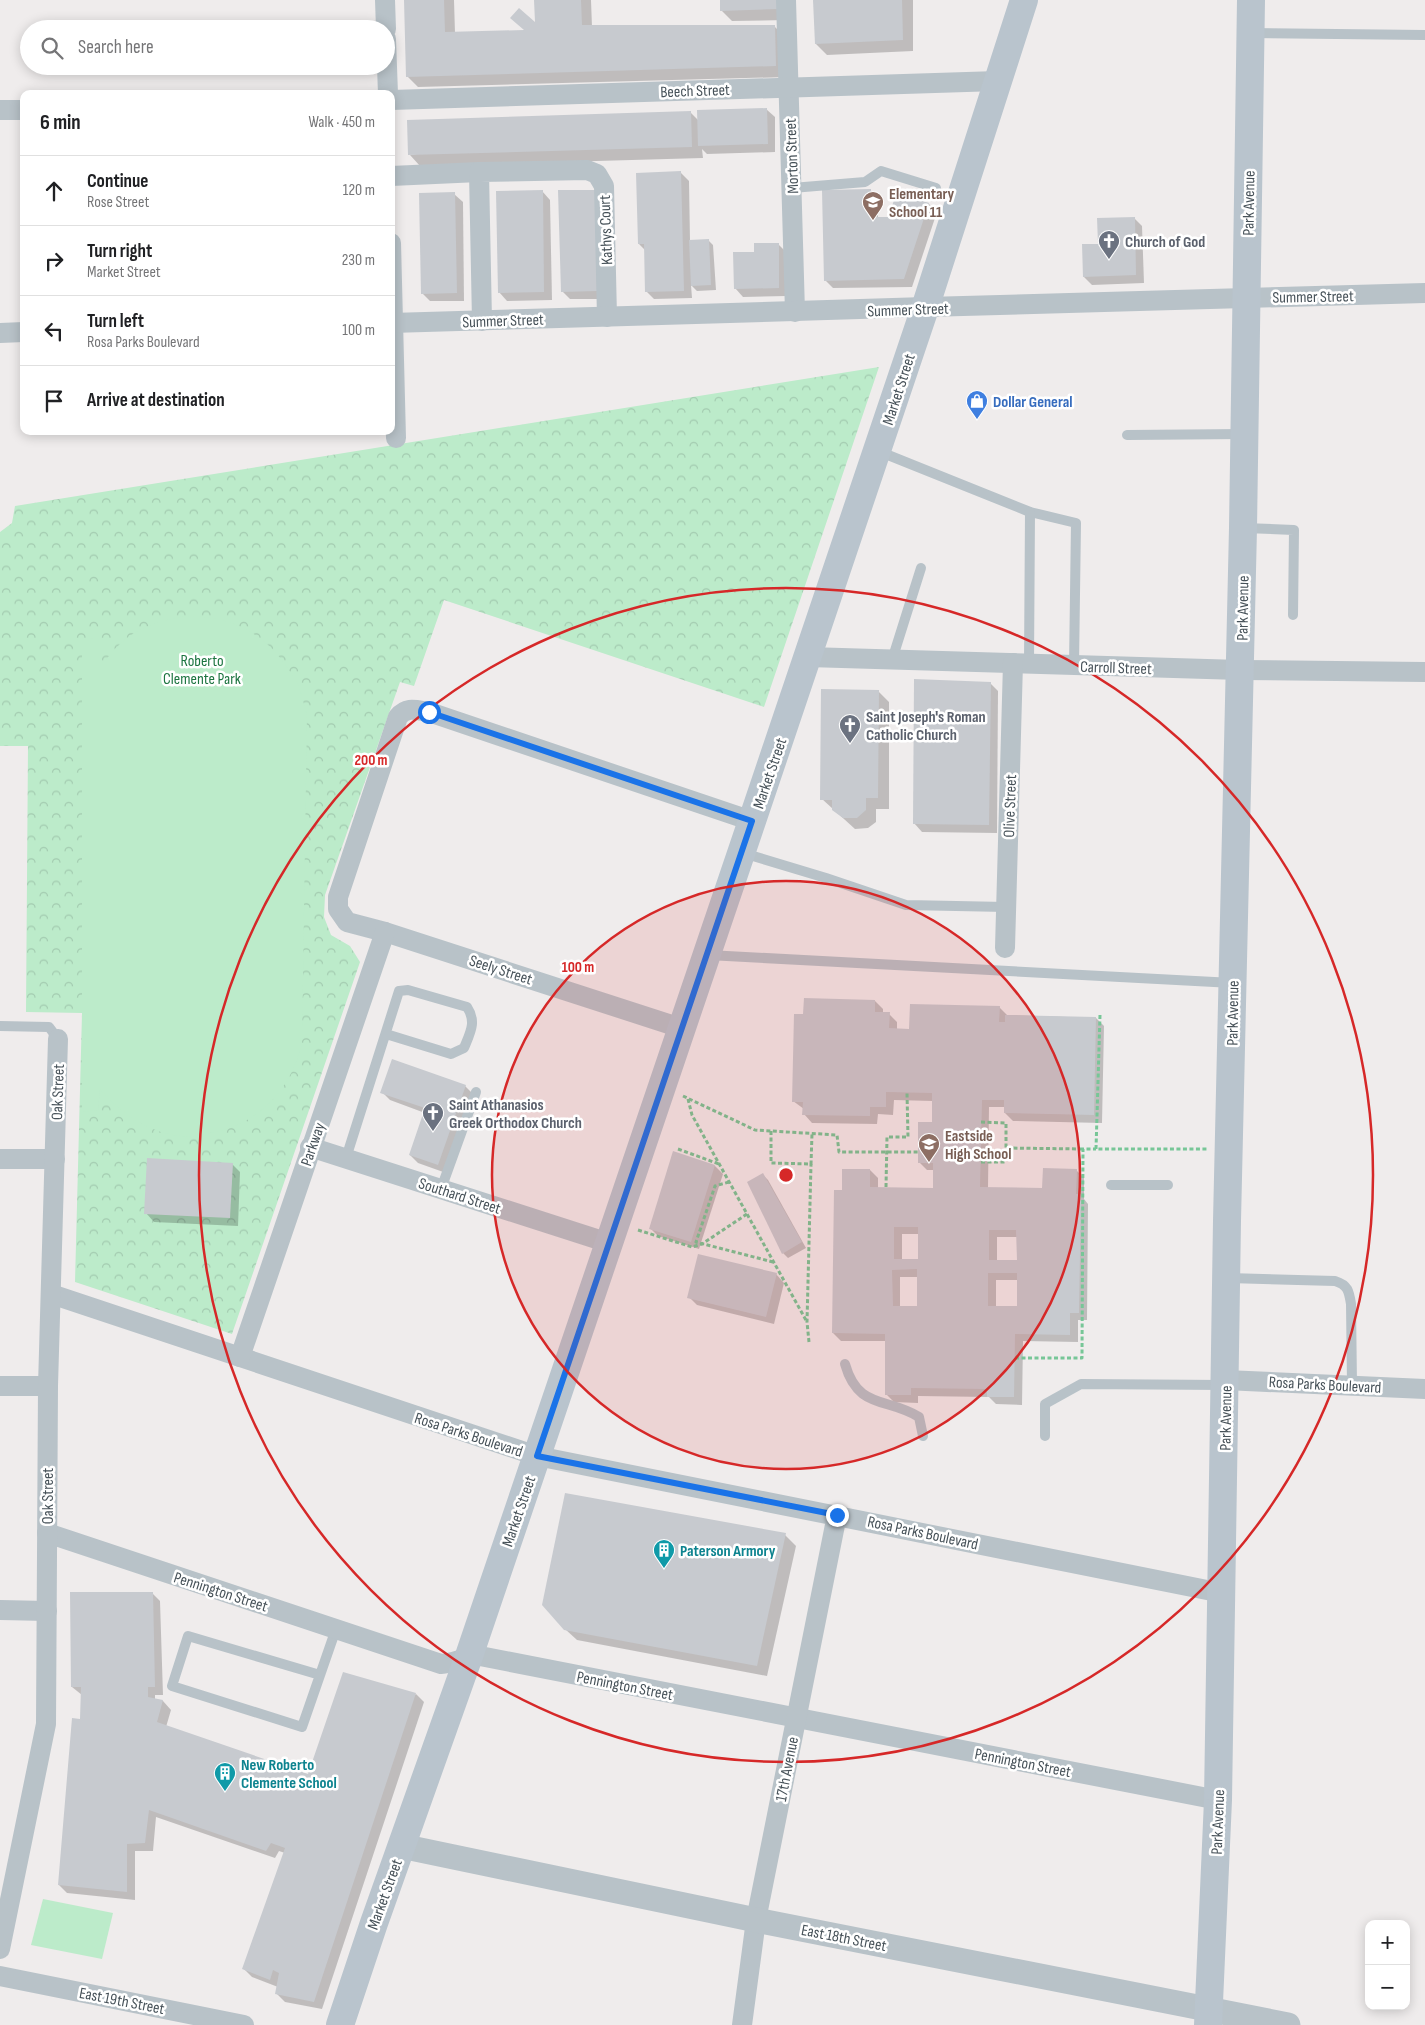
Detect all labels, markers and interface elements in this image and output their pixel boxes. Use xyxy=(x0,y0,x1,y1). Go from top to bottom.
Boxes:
search box xyxy=(20,20,395,75)
icon: search xyxy=(38,34,66,62)
text: Search here xyxy=(78,36,154,59)
street label: Beech Street xyxy=(660,81,730,102)
text: 6 min xyxy=(40,110,81,135)
text: Walk · 450 m xyxy=(308,113,375,132)
street label: Morton Street xyxy=(782,118,803,194)
text: Continue xyxy=(87,170,148,193)
street label: Park Avenue xyxy=(1239,170,1260,236)
icon: ahead xyxy=(40,177,68,205)
text: 120 m xyxy=(343,181,375,200)
place label: Elementary School 11 xyxy=(889,185,955,222)
school or university icon: Elementary School 11 xyxy=(861,190,885,221)
text: Rose Street xyxy=(87,193,149,212)
street label: Kathys Court xyxy=(596,194,617,265)
church icon: Church of God xyxy=(1097,229,1121,260)
place label: Church of God xyxy=(1125,233,1205,252)
text: Turn right xyxy=(87,240,152,263)
icon: right xyxy=(40,247,68,275)
text: 230 m xyxy=(342,251,375,270)
text: Market Street xyxy=(87,263,161,282)
street label: Summer Street xyxy=(1272,287,1354,308)
street label: Summer Street xyxy=(867,300,949,321)
text: Turn left xyxy=(87,310,144,333)
street label: Summer Street xyxy=(462,311,544,332)
icon: left xyxy=(40,317,68,345)
text: 100 m xyxy=(342,321,375,340)
text: Rosa Parks Boulevard xyxy=(87,333,200,352)
street label: Market Street xyxy=(879,351,920,427)
icon: arrive xyxy=(40,387,68,415)
text: Arrive at destination xyxy=(87,389,225,412)
shop icon: Dollar General xyxy=(965,389,989,420)
place label: Dollar General xyxy=(993,393,1072,412)
street label: Park Avenue xyxy=(1233,575,1254,641)
park label: Roberto Clemente Park xyxy=(163,652,241,689)
street label: Carroll Street xyxy=(1080,658,1152,679)
route start xyxy=(418,701,441,724)
place label: Saint Joseph's Roman Catholic Church xyxy=(866,708,986,745)
church icon: Saint Joseph's Roman Catholic Church xyxy=(838,713,862,744)
street label: Market Street xyxy=(749,735,791,811)
text: 200 m xyxy=(354,751,388,770)
street label: Olive Street xyxy=(1000,774,1021,838)
street label: Seely Street xyxy=(467,951,535,990)
text: 100 m xyxy=(562,958,594,977)
street label: Park Avenue xyxy=(1223,980,1244,1046)
street label: Oak Street xyxy=(48,1063,69,1121)
place label: Saint Athanasios Greek Orthodox Church xyxy=(449,1096,582,1133)
church icon: Saint Athanasios Greek Orthodox Church xyxy=(421,1101,445,1132)
street label: Parkway xyxy=(297,1120,330,1169)
place label: Eastside High School xyxy=(945,1127,1011,1164)
school or university icon: Eastside High School xyxy=(917,1132,941,1163)
centre of rings xyxy=(777,1166,795,1184)
street label: Southard Street xyxy=(416,1174,503,1219)
street label: Rosa Parks Boulevard xyxy=(1268,1373,1382,1398)
street label: Park Avenue xyxy=(1216,1385,1237,1451)
street label: Rosa Parks Boulevard xyxy=(412,1409,525,1462)
street label: Oak Street xyxy=(39,1468,58,1524)
street label: Market Street xyxy=(498,1473,540,1549)
route end xyxy=(826,1504,849,1527)
street label: Rosa Parks Boulevard xyxy=(866,1512,980,1554)
building icon: Paterson Armory xyxy=(652,1538,676,1569)
place label: Paterson Armory xyxy=(680,1542,776,1561)
street label: Pennington Street xyxy=(171,1568,270,1617)
street label: Pennington Street xyxy=(575,1668,675,1705)
street label: 17th Avenue xyxy=(772,1735,803,1803)
street label: Pennington Street xyxy=(973,1745,1073,1782)
place label: New Roberto Clemente School xyxy=(241,1756,337,1793)
building icon: New Roberto Clemente School xyxy=(213,1761,237,1792)
street label: Park Avenue xyxy=(1208,1789,1229,1855)
street label: Market Street xyxy=(364,1857,407,1932)
map controls xyxy=(1365,1920,1410,2010)
button: + xyxy=(1365,1920,1410,1965)
street label: East 18th Street xyxy=(800,1921,888,1956)
button: − xyxy=(1365,1965,1410,2010)
street label: East 19th Street xyxy=(77,1984,166,2019)

